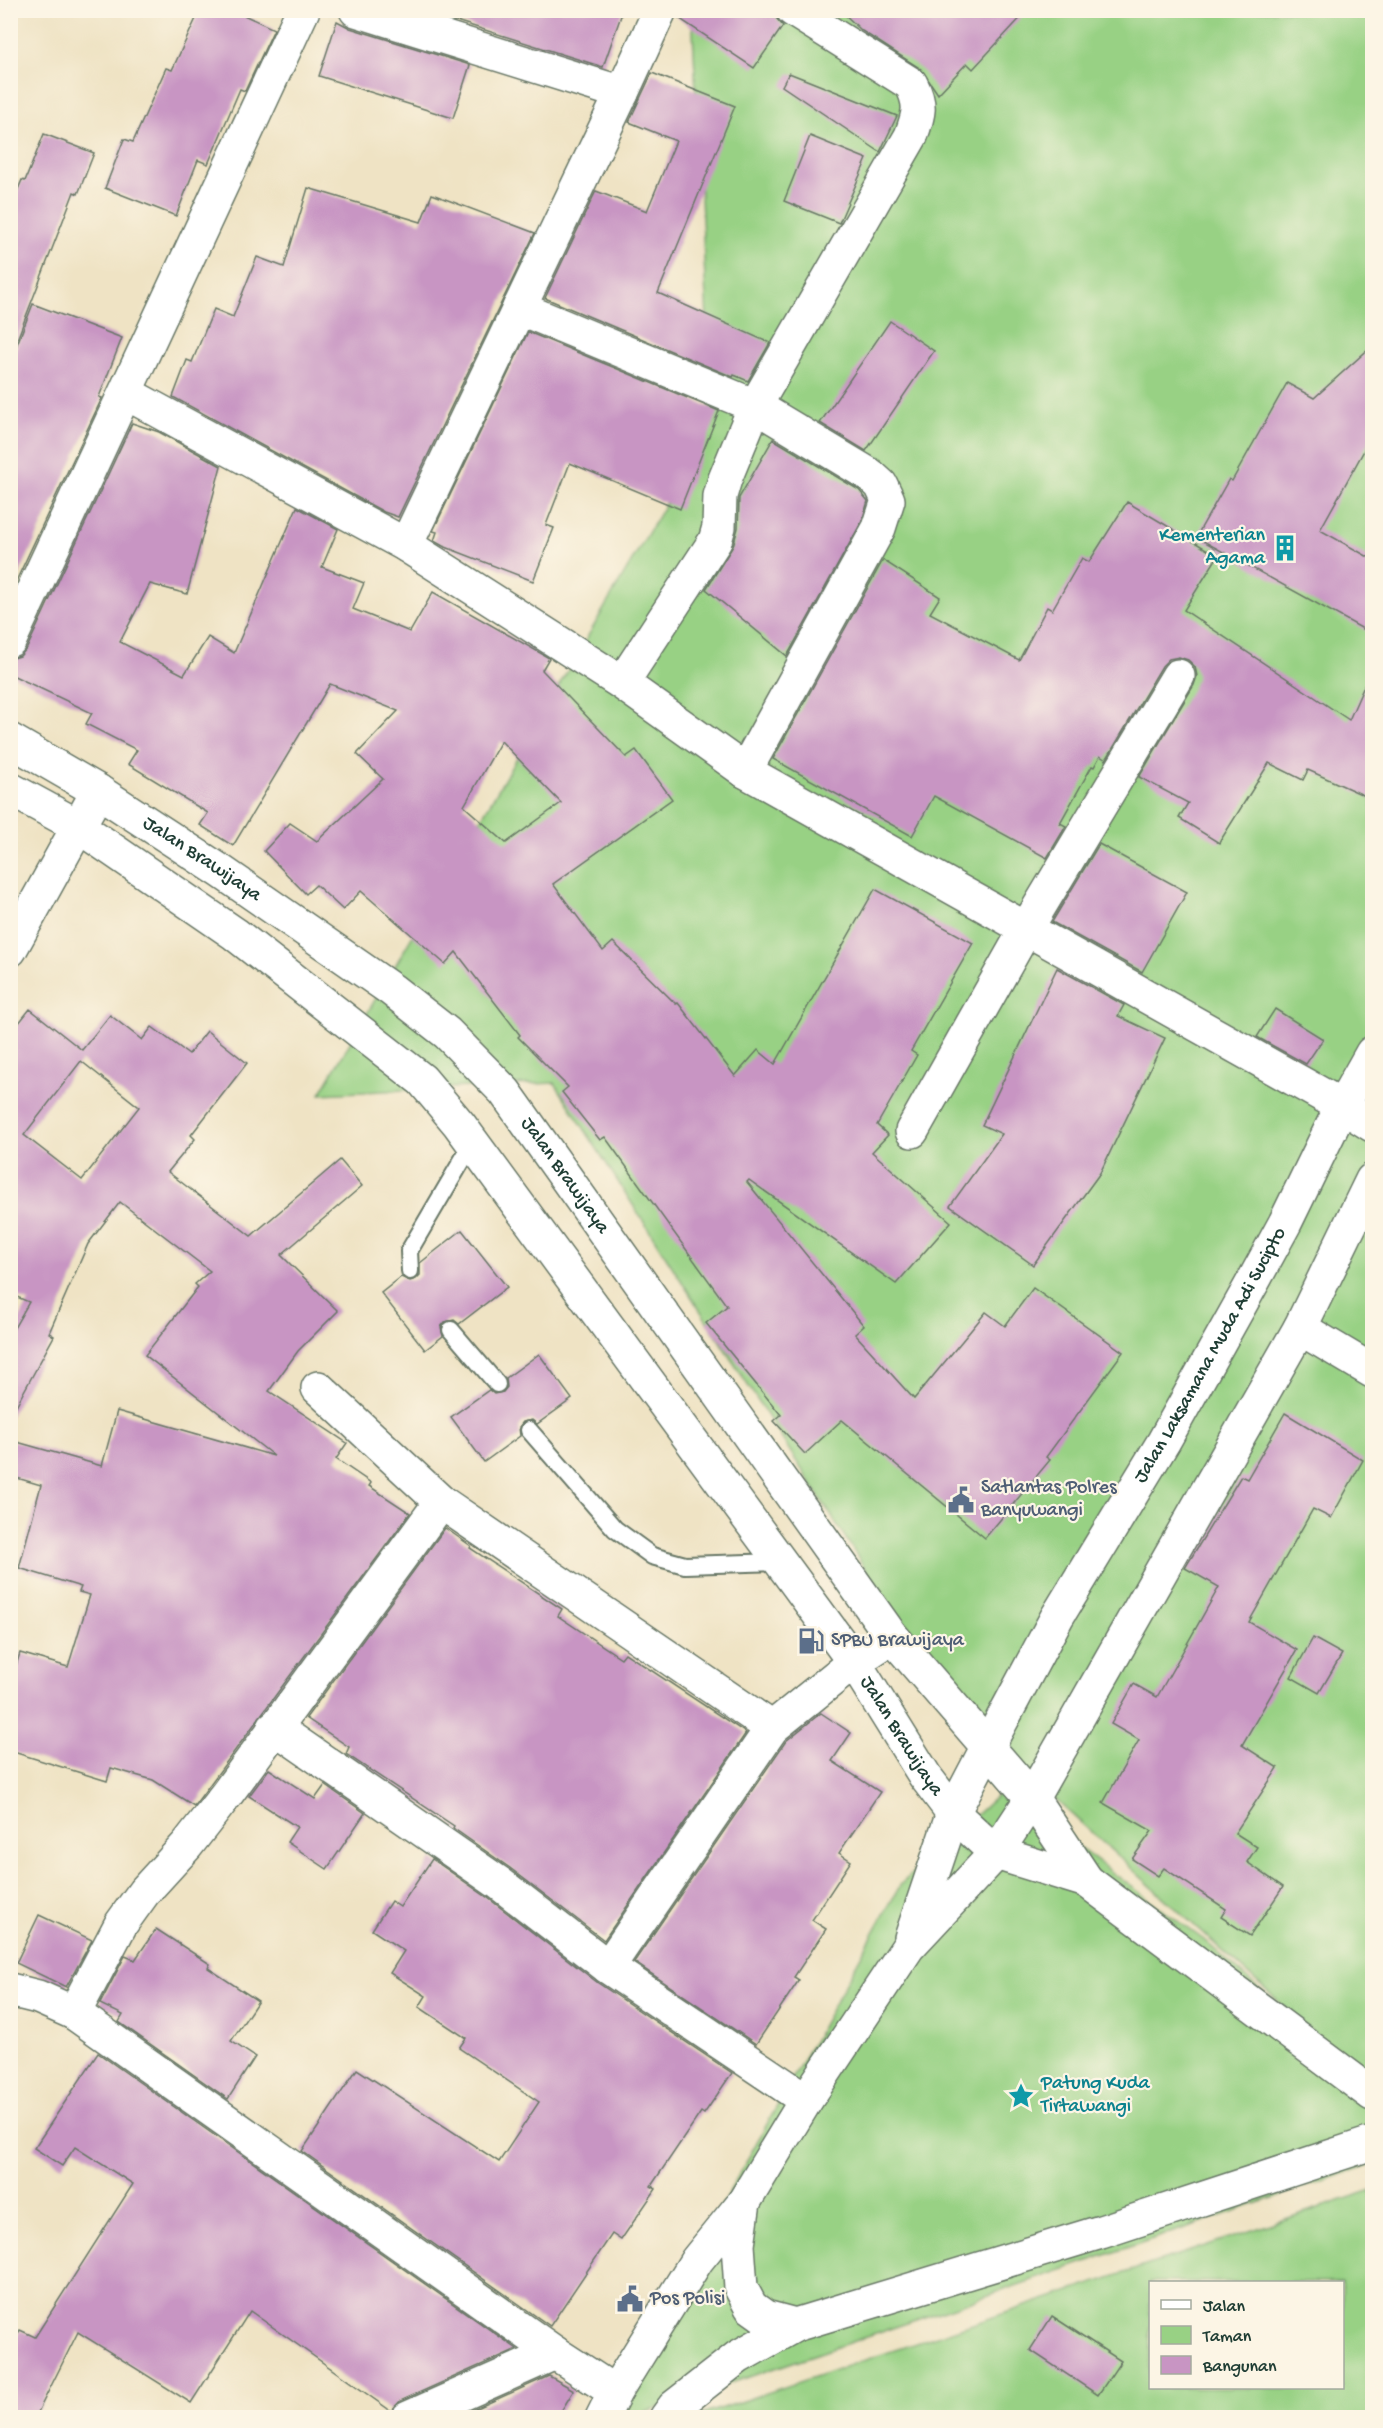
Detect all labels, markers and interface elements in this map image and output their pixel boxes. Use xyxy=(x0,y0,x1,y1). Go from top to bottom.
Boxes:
place label: Kementerian Agama xyxy=(1159,525,1266,571)
building icon: Kementerian Agama xyxy=(1270,533,1300,563)
street label: Jalan Brawijaya xyxy=(138,812,266,908)
street label: Jalan Brawijaya xyxy=(515,1113,614,1239)
street label: Jalan Laksamana Muda Adi Sucipto xyxy=(1130,1224,1292,1487)
place label: Satlantas Polres Banyuwangi xyxy=(980,1477,1117,1523)
public building icon: Satlantas Polres Banyuwangi xyxy=(946,1485,976,1515)
fuel station icon: SPBU Brawijaya xyxy=(796,1626,826,1656)
place label: SPBU Brawijaya xyxy=(831,1630,965,1653)
street label: Jalan Brawijaya xyxy=(854,1672,948,1802)
place label: Patung Kuda Tirtawangi xyxy=(1040,2073,1150,2119)
place icon: Patung Kuda Tirtawangi xyxy=(1006,2081,1036,2111)
legend xyxy=(1149,2281,1344,2389)
public building icon: Pos Polisi xyxy=(615,2284,645,2314)
place label: Pos Polisi xyxy=(649,2288,725,2311)
text: Jalan xyxy=(1203,2297,1245,2318)
text: Taman xyxy=(1202,2327,1252,2348)
text: Bangunan xyxy=(1202,2357,1277,2378)

